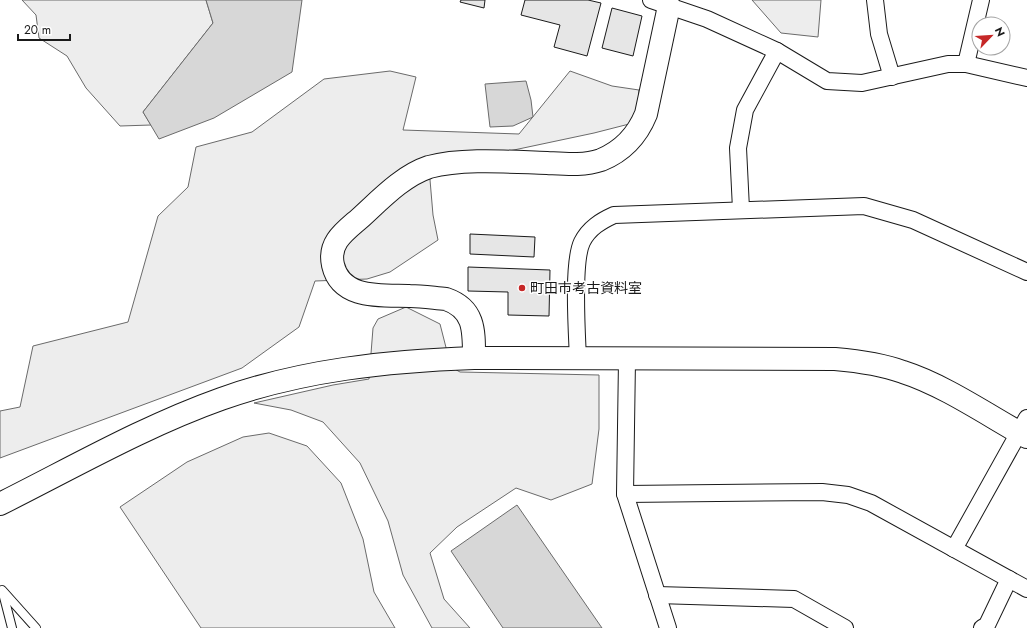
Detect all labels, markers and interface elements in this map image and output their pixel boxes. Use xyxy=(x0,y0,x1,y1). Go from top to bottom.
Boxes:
scale bar xyxy=(18,16,70,42)
north arrow xyxy=(971,16,1011,56)
text: 20 m xyxy=(24,21,51,39)
text: N xyxy=(991,24,1009,39)
place label: 町田市考古資料室 xyxy=(530,278,642,298)
marker: 町田市考古資料室 xyxy=(517,283,527,293)

